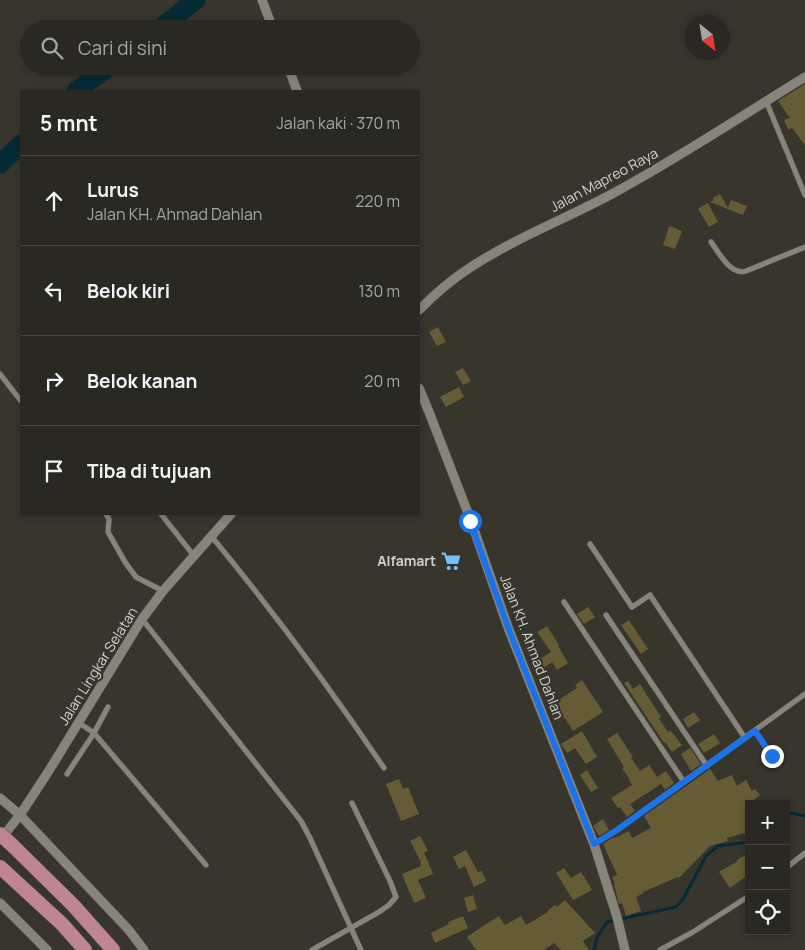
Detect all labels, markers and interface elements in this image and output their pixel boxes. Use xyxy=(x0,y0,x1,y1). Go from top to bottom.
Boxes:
north arrow xyxy=(685,15,730,60)
search box xyxy=(20,20,420,75)
icon: search xyxy=(38,34,66,62)
text: Cari di sini xyxy=(78,35,167,61)
text: 5 mnt xyxy=(40,109,98,137)
text: Jalan kaki · 370 m xyxy=(276,112,400,134)
street label: Jalan Mapreo Raya xyxy=(547,143,661,216)
text: Lurus xyxy=(87,177,139,203)
icon: ahead xyxy=(40,187,68,215)
text: 220 m xyxy=(355,190,400,212)
text: Jalan KH. Ahmad Dahlan xyxy=(87,203,262,225)
icon: left xyxy=(40,277,68,305)
text: Belok kiri xyxy=(87,278,170,304)
text: 130 m xyxy=(358,280,400,302)
icon: right xyxy=(40,367,68,395)
text: Belok kanan xyxy=(87,368,197,394)
text: 20 m xyxy=(364,370,400,392)
icon: arrive xyxy=(40,457,68,485)
text: Tiba di tujuan xyxy=(87,458,211,484)
route start xyxy=(459,510,482,533)
supermarket icon: Alfamart xyxy=(440,550,462,572)
place label: Alfamart xyxy=(377,551,436,570)
street label: Jalan KH. Ahmad Dahlan xyxy=(496,572,569,722)
street label: Jalan Lingkar Selatan xyxy=(54,603,142,728)
route end xyxy=(761,745,784,768)
map controls xyxy=(745,800,790,935)
button: + xyxy=(745,800,790,845)
button: − xyxy=(745,845,790,890)
button: locate xyxy=(745,890,790,935)

